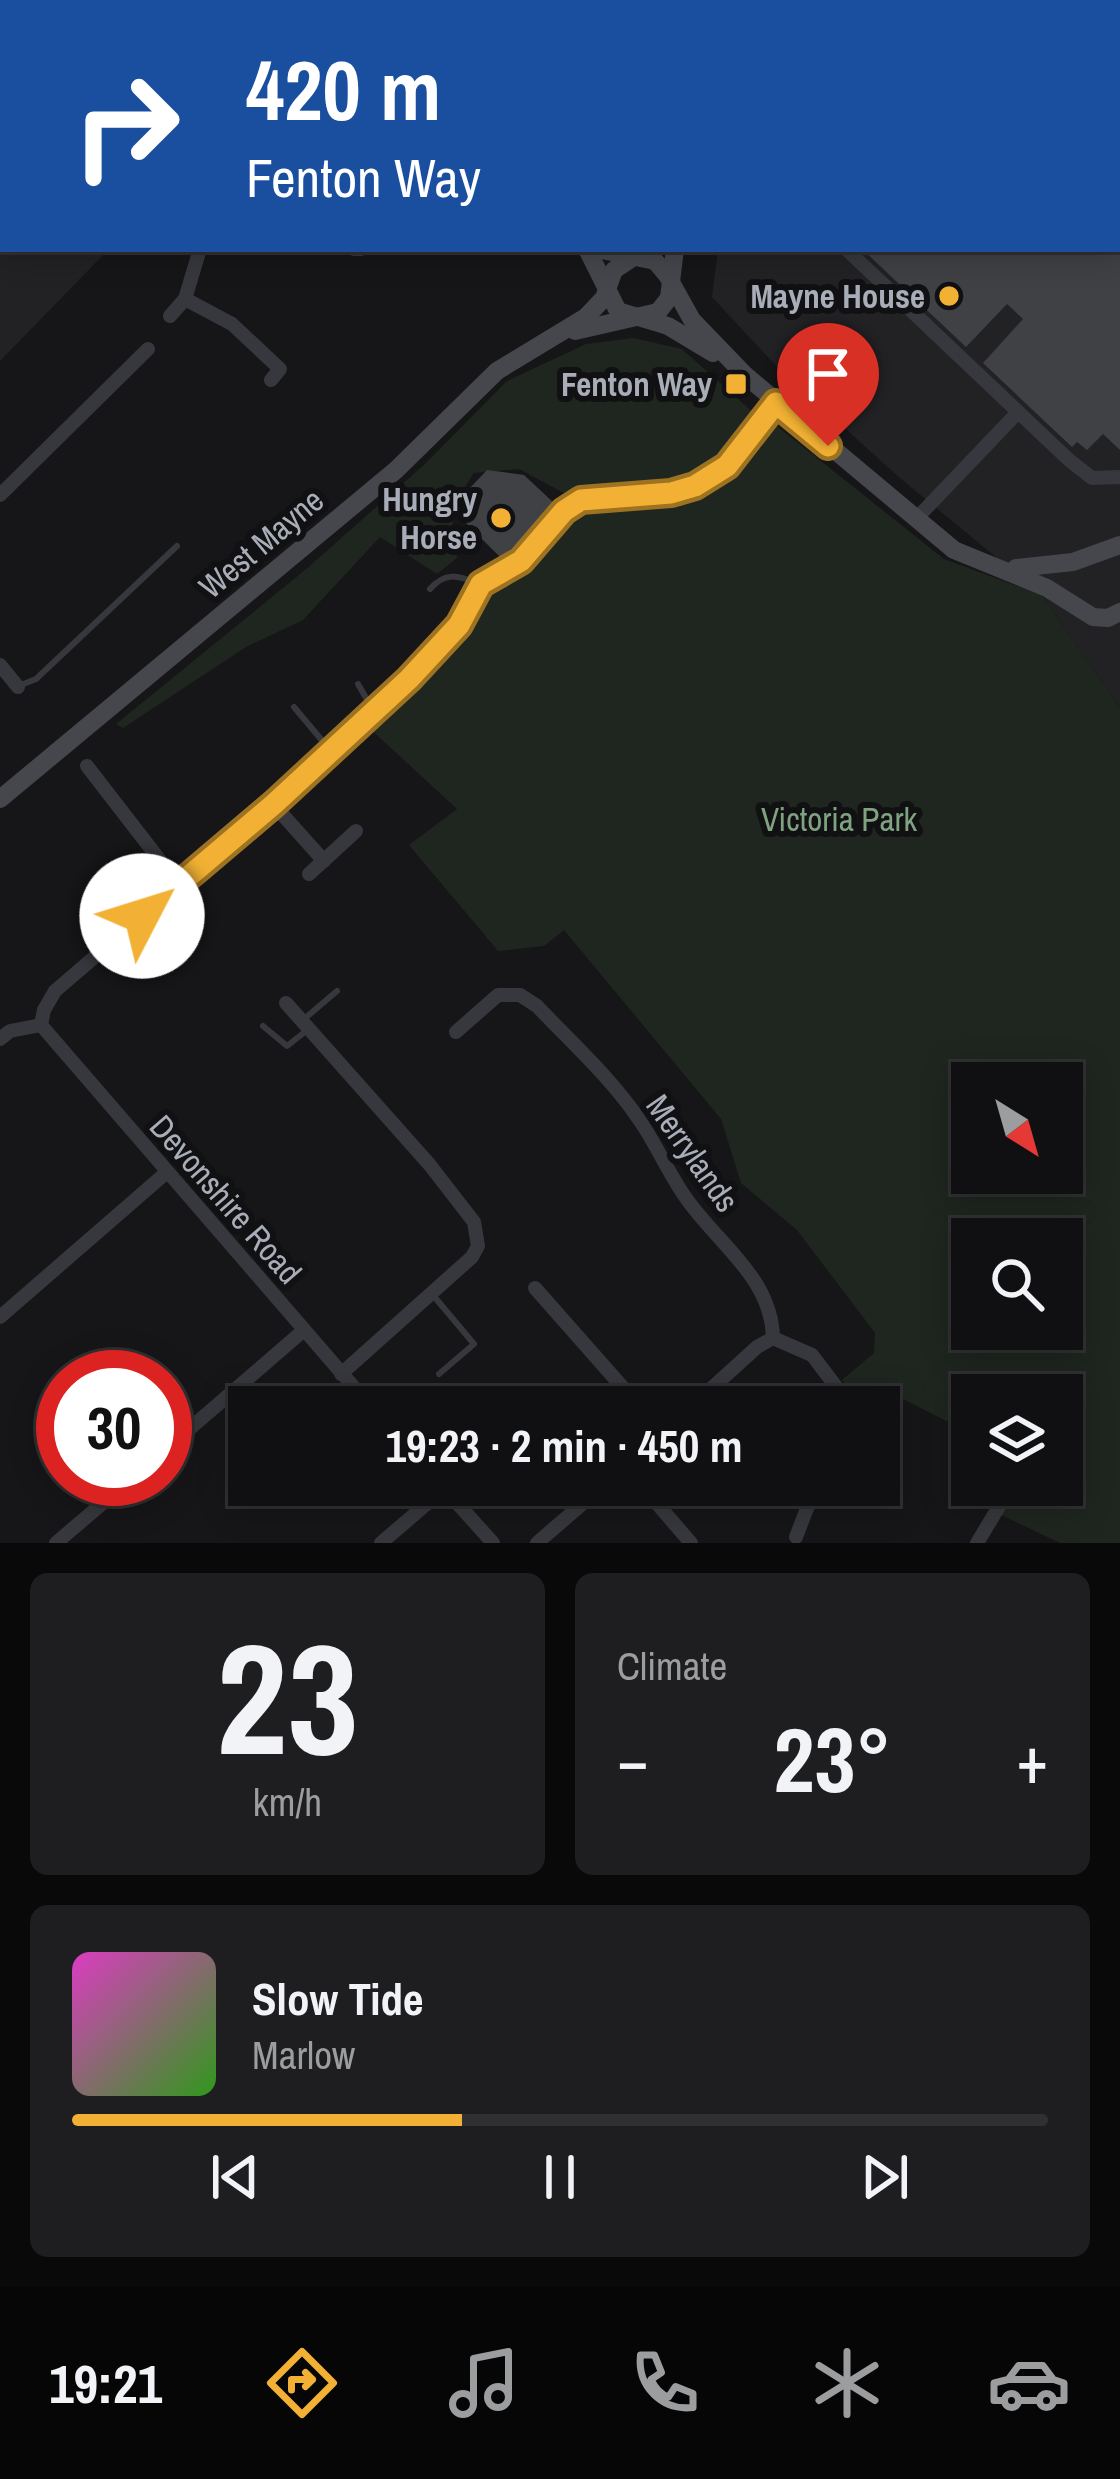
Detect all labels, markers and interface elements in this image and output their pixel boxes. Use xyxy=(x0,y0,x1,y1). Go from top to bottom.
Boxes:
text: 420 m xyxy=(246,33,441,146)
icon: right xyxy=(48,48,204,204)
text: Fenton Way xyxy=(246,141,481,214)
place label: Mayne House xyxy=(751,274,925,318)
marker: Mayne House xyxy=(936,283,962,309)
pin xyxy=(777,323,879,446)
icon: arrive xyxy=(795,341,861,407)
place label: Fenton Way xyxy=(561,362,712,406)
marker: Fenton Way xyxy=(723,371,749,397)
place label: Hungry Horse xyxy=(382,477,477,559)
street label: West Mayne xyxy=(189,478,333,608)
marker: Hungry Horse xyxy=(488,505,514,531)
park label: Victoria Park xyxy=(761,797,917,841)
position arrow xyxy=(79,853,205,979)
north arrow xyxy=(951,1062,1083,1194)
map controls xyxy=(951,1062,1083,1506)
street label: Merrylands xyxy=(637,1086,749,1220)
street label: Devonshire Road xyxy=(140,1105,312,1293)
button: search xyxy=(951,1218,1083,1350)
speed limit sign: 30 xyxy=(36,1350,192,1506)
button: layers xyxy=(951,1374,1083,1506)
text: 19:23 · 2 min · 450 m xyxy=(386,1415,742,1476)
text: 23 xyxy=(216,1593,359,1803)
text: Climate xyxy=(617,1640,727,1692)
text: 23° xyxy=(773,1699,892,1820)
text: − xyxy=(617,1715,649,1804)
text: + xyxy=(1016,1715,1048,1804)
text: km/h xyxy=(253,1776,322,1828)
text: Slow Tide xyxy=(252,1968,424,2029)
text: Marlow xyxy=(252,2029,355,2081)
icon: previous xyxy=(202,2144,268,2210)
icon: pause xyxy=(527,2144,593,2210)
icon: next xyxy=(852,2144,918,2210)
icon: directions xyxy=(260,2341,344,2425)
icon: music xyxy=(442,2341,526,2425)
icon: phone xyxy=(623,2341,707,2425)
icon: climate xyxy=(805,2341,889,2425)
icon: car xyxy=(987,2341,1071,2425)
text: 19:21 xyxy=(49,2347,162,2420)

